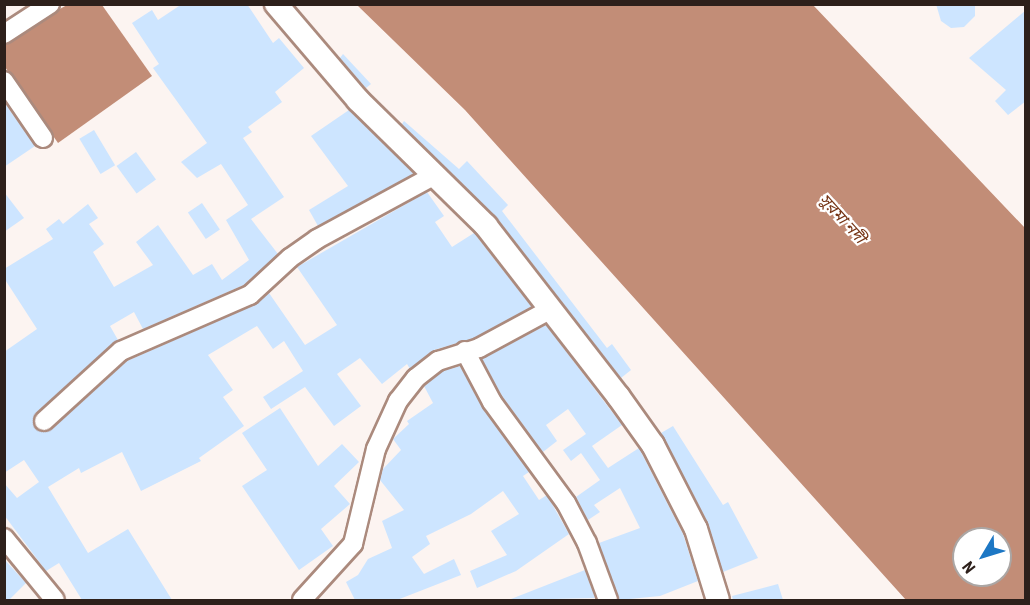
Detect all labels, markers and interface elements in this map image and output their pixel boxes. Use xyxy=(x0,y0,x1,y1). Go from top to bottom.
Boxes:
water label: সুরমা নদী xyxy=(815,190,869,248)
north arrow xyxy=(952,527,1012,587)
text: N xyxy=(959,557,980,577)

